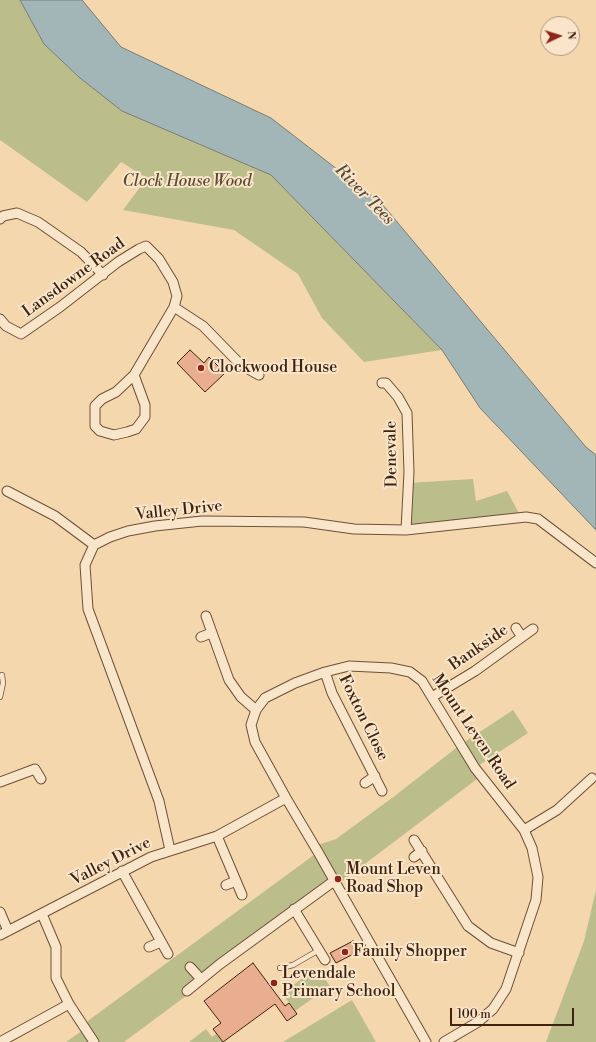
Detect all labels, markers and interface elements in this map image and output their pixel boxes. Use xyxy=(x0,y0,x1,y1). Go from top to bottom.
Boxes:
north arrow xyxy=(540,16,580,56)
text: N xyxy=(564,30,578,40)
water label: River Tees xyxy=(330,160,398,230)
park label: Clock House Wood xyxy=(123,172,251,192)
street label: Lansdowne Road xyxy=(19,234,129,322)
place label: Clockwood House xyxy=(209,358,337,378)
marker: Clockwood House xyxy=(196,363,206,373)
street label: Denevale xyxy=(382,420,402,488)
street label: Valley Drive xyxy=(135,497,223,525)
street label: Bankside xyxy=(446,621,512,675)
street label: Mount Leven Road xyxy=(427,671,519,793)
street label: Foxton Close xyxy=(334,672,392,764)
street label: Valley Drive xyxy=(68,834,154,890)
place label: Mount Leven Road Shop xyxy=(346,860,441,898)
marker: Mount Leven Road Shop xyxy=(333,874,343,884)
place label: Family Shopper xyxy=(353,942,467,962)
marker: Family Shopper xyxy=(340,947,350,957)
place label: Levendale Primary School xyxy=(282,964,396,1002)
marker: Levendale Primary School xyxy=(269,978,279,988)
scale bar xyxy=(452,1000,576,1026)
text: 100 m xyxy=(457,1007,491,1022)

